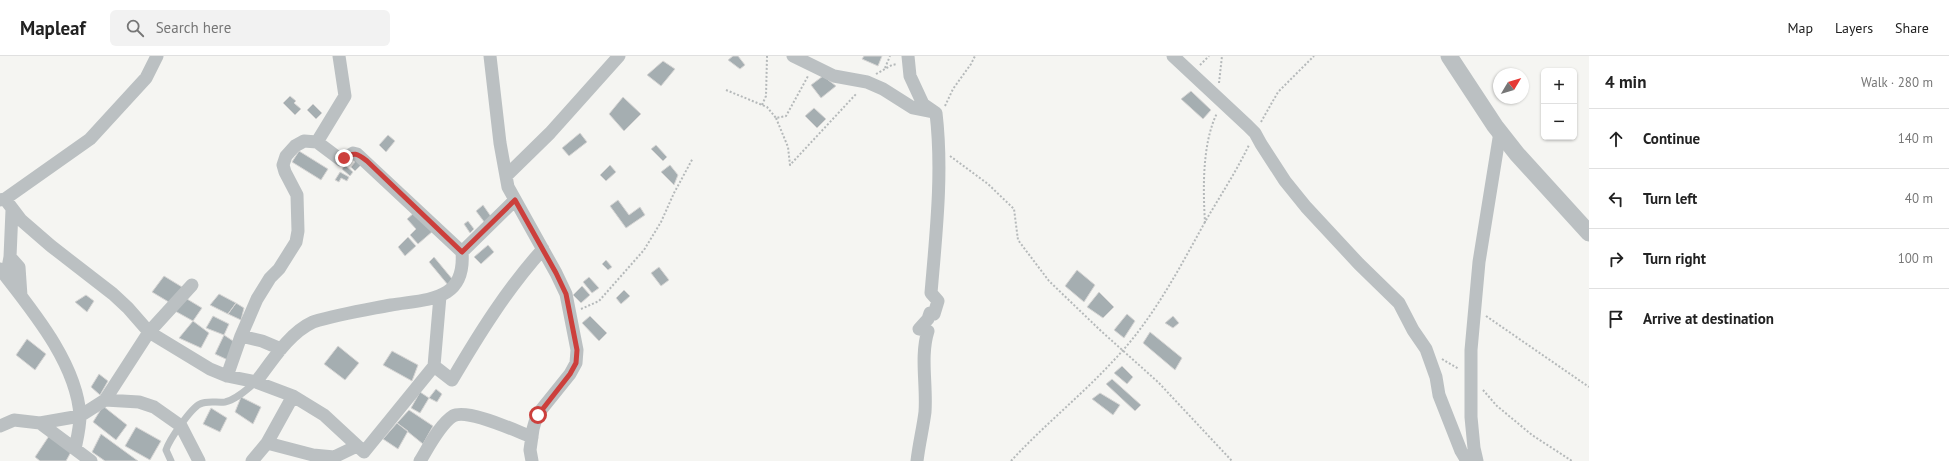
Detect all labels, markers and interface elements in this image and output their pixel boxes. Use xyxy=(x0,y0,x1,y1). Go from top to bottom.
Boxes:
search box xyxy=(110,10,390,46)
text: Mapleaf xyxy=(20,16,86,40)
icon: search xyxy=(124,17,146,39)
text: Search here xyxy=(156,18,231,37)
text: Map xyxy=(1787,19,1813,37)
text: Layers xyxy=(1835,19,1873,37)
text: Share xyxy=(1895,19,1929,37)
north arrow xyxy=(1493,68,1529,104)
map controls xyxy=(1541,68,1577,140)
button: + xyxy=(1541,68,1577,104)
text: 4 min xyxy=(1605,71,1646,93)
text: Walk · 280 m xyxy=(1861,74,1933,91)
button: − xyxy=(1541,104,1577,140)
icon: ahead xyxy=(1605,128,1627,150)
text: Continue xyxy=(1643,129,1700,148)
text: 140 m xyxy=(1898,130,1933,147)
route end xyxy=(335,149,353,167)
icon: left xyxy=(1605,188,1627,210)
text: Turn left xyxy=(1643,189,1697,208)
text: 40 m xyxy=(1905,190,1933,207)
icon: right xyxy=(1605,248,1627,270)
text: Turn right xyxy=(1643,249,1706,268)
text: 100 m xyxy=(1898,250,1933,267)
icon: arrive xyxy=(1605,308,1627,330)
text: Arrive at destination xyxy=(1643,309,1774,328)
route start xyxy=(529,406,547,424)

